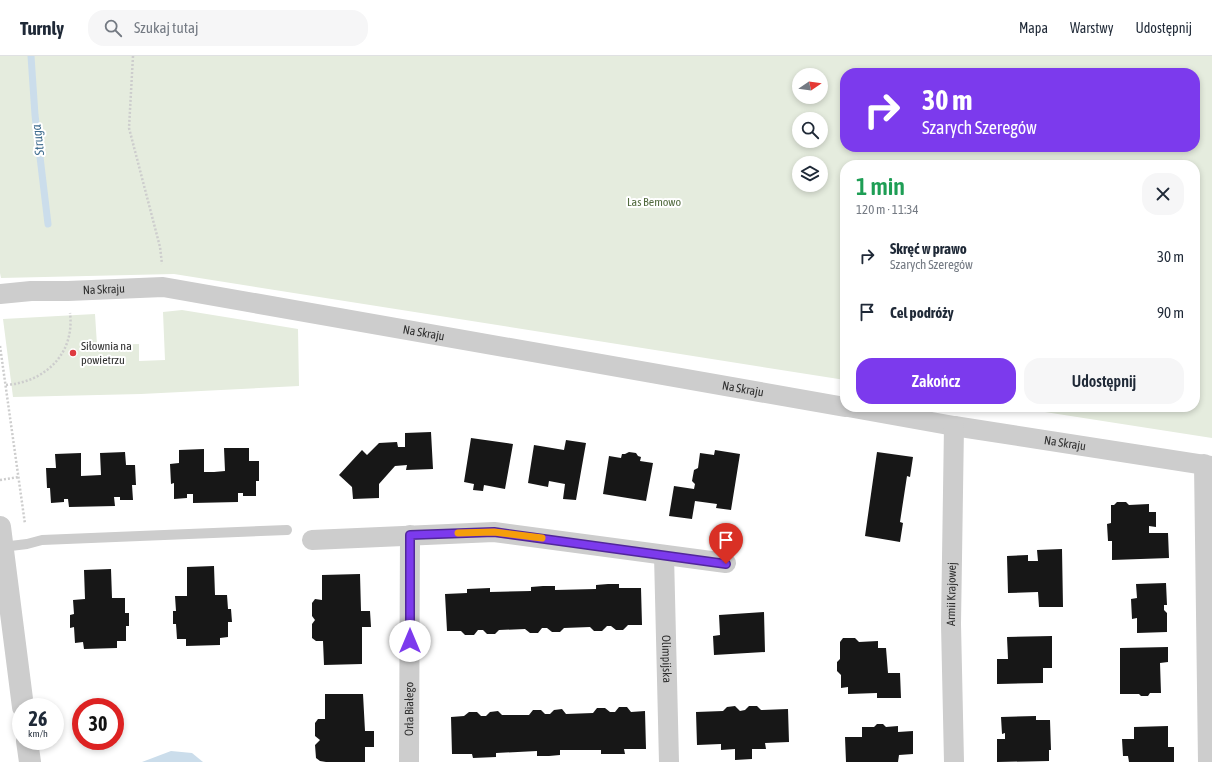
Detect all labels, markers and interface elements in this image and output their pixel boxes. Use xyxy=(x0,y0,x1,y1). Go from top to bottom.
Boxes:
search box xyxy=(88,10,368,46)
text: Turnly xyxy=(20,17,64,39)
icon: search xyxy=(102,17,124,39)
text: Szukaj tutaj xyxy=(134,19,198,36)
text: Mapa xyxy=(1019,20,1048,36)
text: Warstwy xyxy=(1070,20,1113,36)
text: Udostępnij xyxy=(1135,20,1192,36)
north arrow xyxy=(792,68,828,104)
map controls xyxy=(792,68,828,192)
icon: right xyxy=(856,84,908,136)
text: 30 m xyxy=(922,84,972,116)
button: search xyxy=(792,112,828,148)
text: Szarych Szeregów xyxy=(922,117,1037,138)
water label: Struga xyxy=(29,124,47,157)
button: layers xyxy=(792,156,828,192)
text: 1 min xyxy=(856,173,905,200)
button: close xyxy=(1142,173,1184,215)
park label: Las Bemowo xyxy=(627,195,681,209)
text: 120 m · 11:34 xyxy=(856,202,919,217)
text: Skręć w prawo xyxy=(890,240,967,257)
icon: right xyxy=(856,245,878,267)
text: 30 m xyxy=(1157,248,1184,265)
text: Szarych Szeregów xyxy=(890,257,973,272)
street label: Na Skraju xyxy=(82,282,125,297)
icon: arrive xyxy=(856,301,878,323)
text: Cel podróży xyxy=(890,304,954,321)
text: 90 m xyxy=(1157,304,1184,321)
street label: Na Skraju xyxy=(402,322,446,343)
place label: Siłownia na powietrzu xyxy=(81,339,132,367)
marker: Siłownia na powietrzu xyxy=(68,348,78,358)
button: Zakończ xyxy=(856,358,1016,404)
button: Udostępnij xyxy=(1024,358,1184,404)
street label: Na Skraju xyxy=(721,378,765,400)
street label: Na Skraju xyxy=(1043,433,1087,453)
pin xyxy=(709,523,743,564)
icon: arrive xyxy=(715,529,737,551)
street label: Armii Krajowej xyxy=(944,562,959,626)
position arrow xyxy=(389,620,431,662)
street label: Olimpijska xyxy=(659,635,674,683)
street label: Orła Białego xyxy=(402,682,416,736)
speed limit sign: 30 xyxy=(72,698,124,750)
text: 26 xyxy=(29,707,47,730)
text: km/h xyxy=(28,728,48,739)

